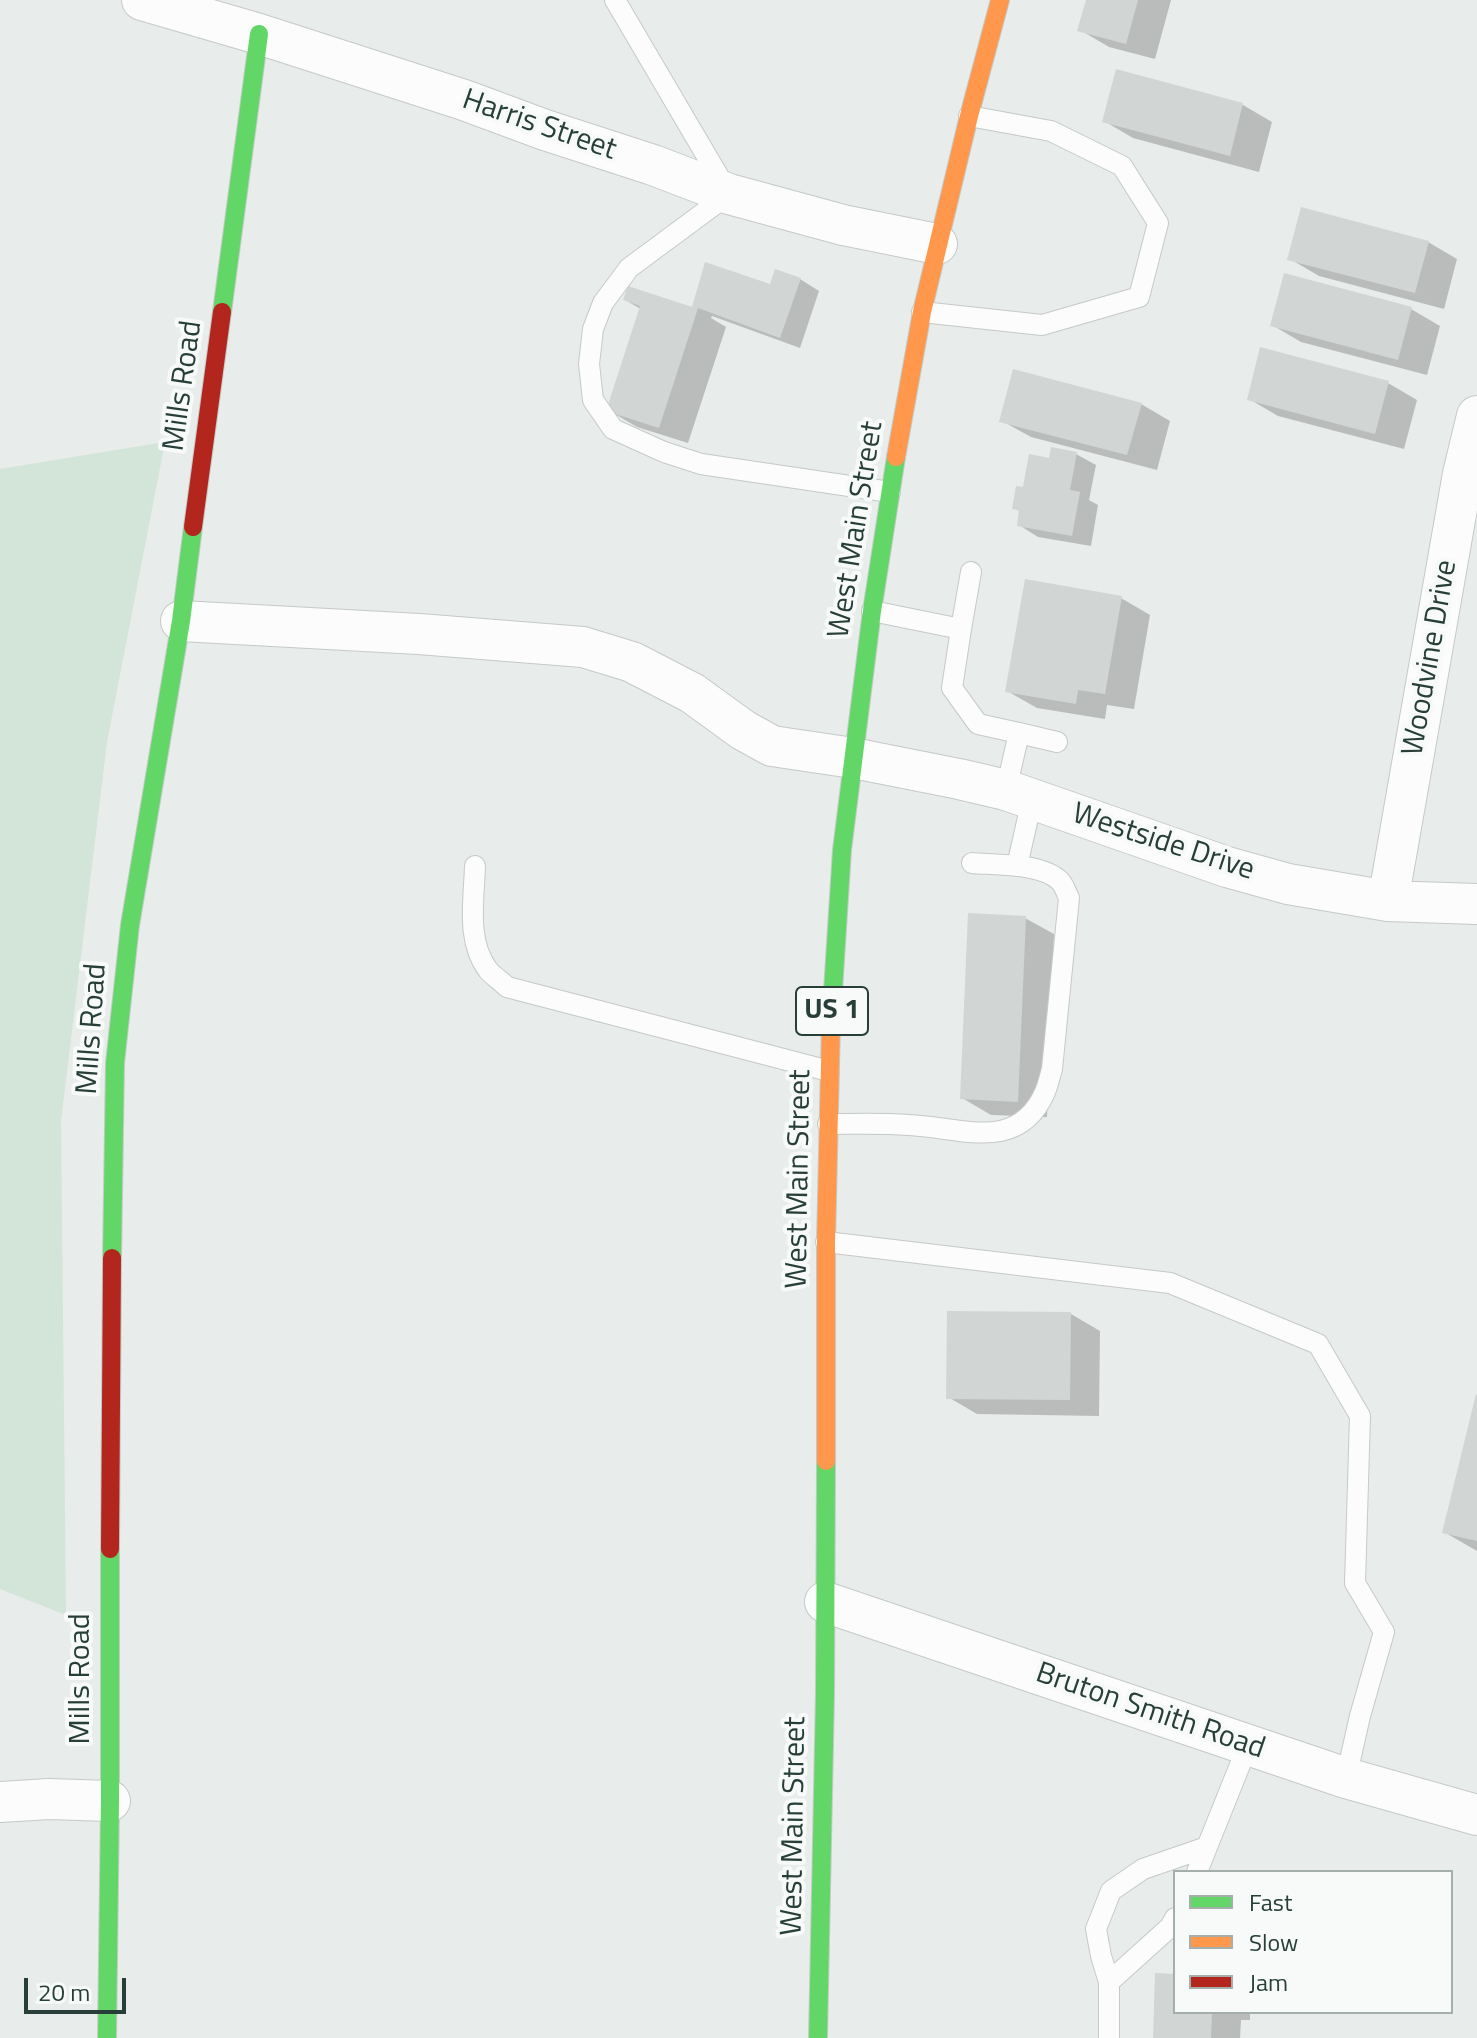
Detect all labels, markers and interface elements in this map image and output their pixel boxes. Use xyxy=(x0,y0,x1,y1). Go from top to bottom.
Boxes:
street label: Harris Street xyxy=(457,83,621,169)
street label: Mills Road xyxy=(157,319,211,453)
street label: West Main Street xyxy=(822,419,892,641)
street label: Woodvine Drive xyxy=(1396,557,1466,759)
street label: Westside Drive xyxy=(1067,797,1259,889)
street label: Mills Road xyxy=(70,962,116,1096)
road number: US 1 xyxy=(796,987,868,1035)
street label: West Main Street xyxy=(780,1069,820,1289)
street label: Mills Road xyxy=(64,1613,100,1745)
street label: Bruton Smith Road xyxy=(1031,1656,1269,1768)
street label: West Main Street xyxy=(775,1716,815,1936)
legend xyxy=(1173,1870,1453,2014)
text: Fast xyxy=(1249,1884,1292,1920)
text: Slow xyxy=(1249,1924,1298,1960)
scale bar xyxy=(28,1962,130,2012)
text: Jam xyxy=(1249,1964,1288,2000)
text: 20 m xyxy=(38,1974,90,2010)

